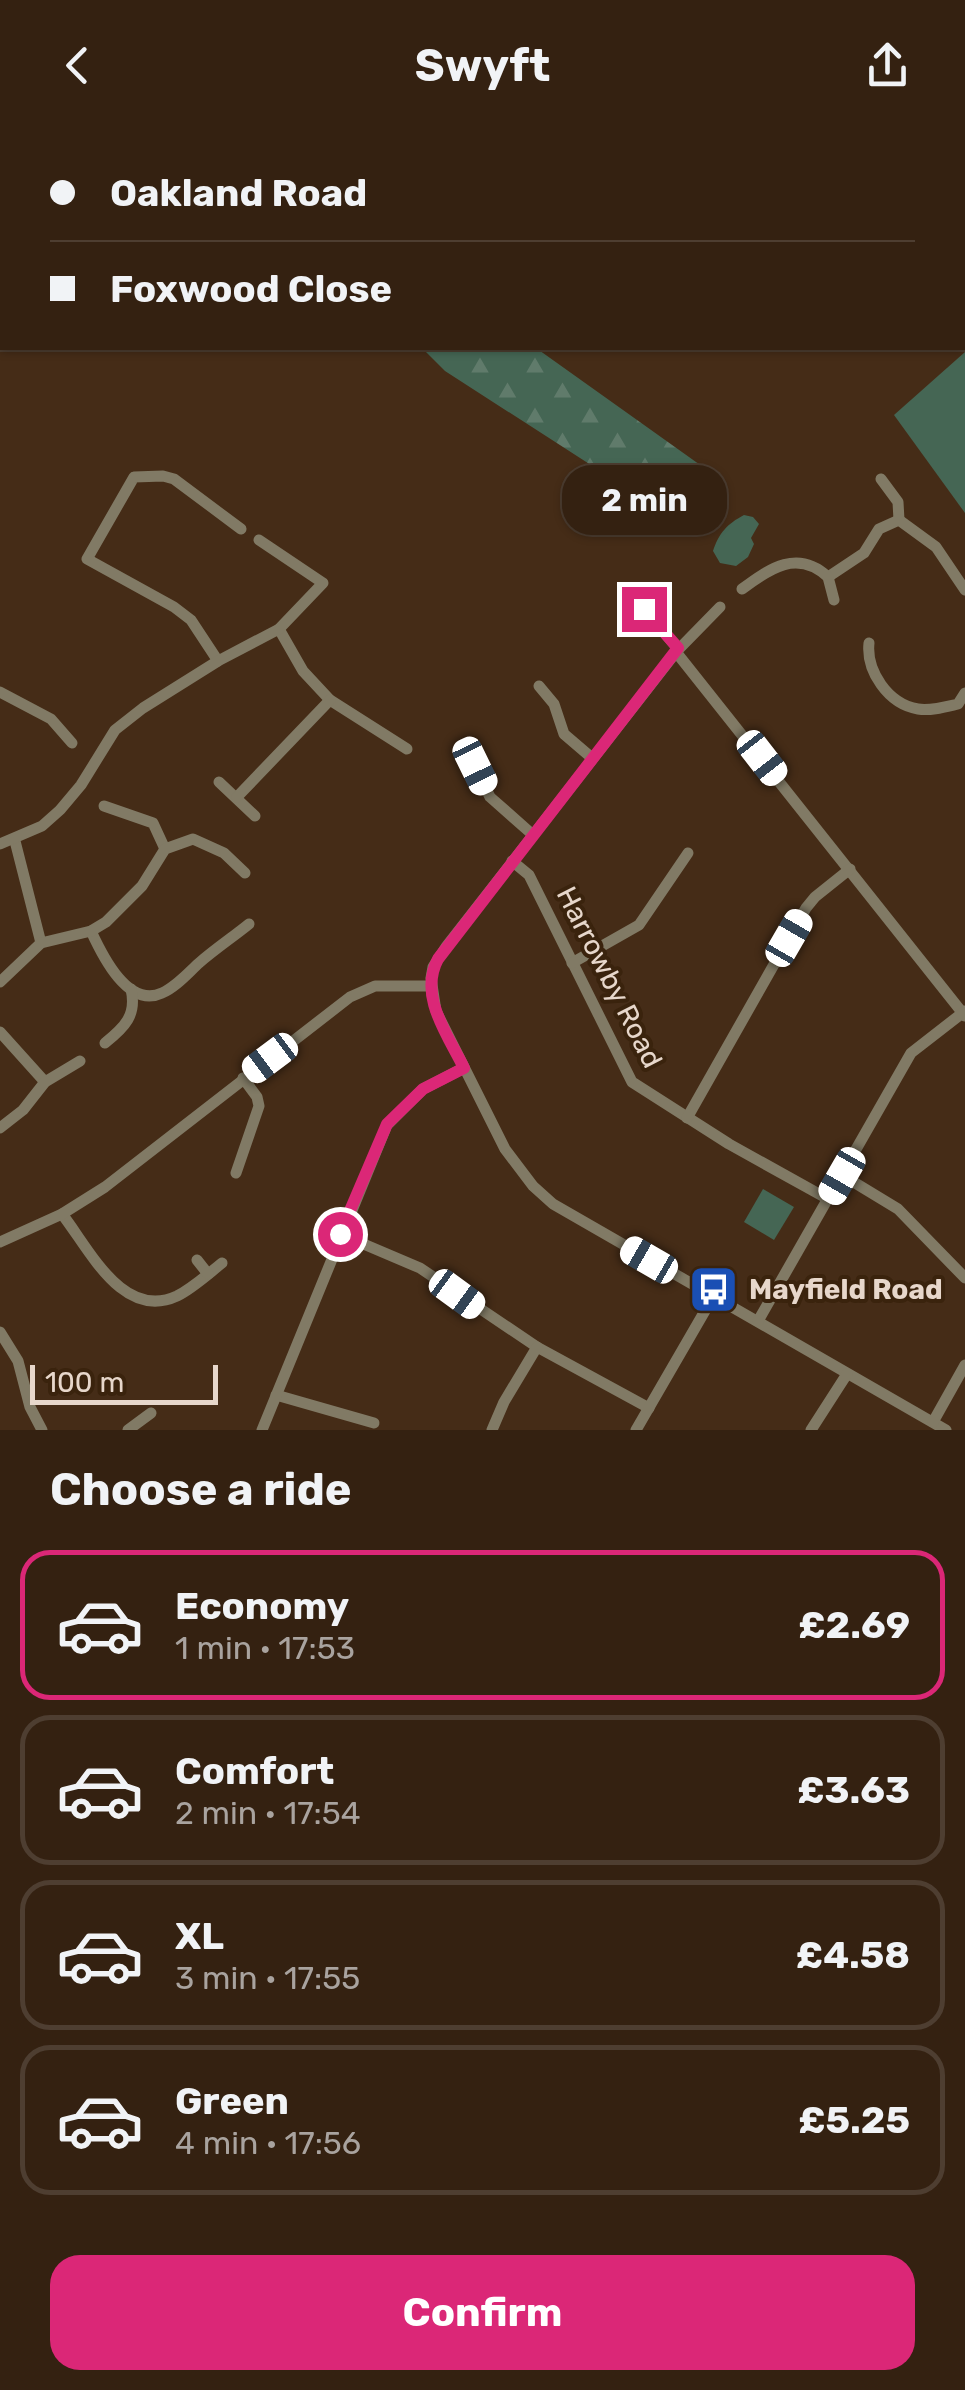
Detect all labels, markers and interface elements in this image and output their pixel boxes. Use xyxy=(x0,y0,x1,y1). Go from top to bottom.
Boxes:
icon: back xyxy=(50,38,105,93)
icon: share xyxy=(860,38,915,93)
text: Swyft xyxy=(415,39,550,92)
text: Oakland Road xyxy=(110,170,367,216)
text: Foxwood Close xyxy=(110,266,392,312)
callout: 2 min xyxy=(562,464,726,534)
text: 2 min xyxy=(601,481,688,519)
route end xyxy=(622,587,667,632)
car xyxy=(732,725,792,791)
car xyxy=(448,732,502,800)
street label: Harrowby Road xyxy=(550,881,669,1073)
car xyxy=(761,905,817,971)
car xyxy=(237,1028,303,1088)
car xyxy=(814,1143,870,1209)
route start xyxy=(318,1212,363,1257)
car xyxy=(616,1232,682,1288)
bus stop icon: Mayfield Road xyxy=(688,1263,740,1315)
car xyxy=(424,1264,490,1324)
place label: Mayfield Road xyxy=(749,1273,943,1306)
scale bar xyxy=(30,1360,218,1404)
text: 100 m xyxy=(45,1366,124,1399)
text: Choose a ride xyxy=(50,1463,352,1516)
icon: car xyxy=(55,1580,145,1670)
text: Economy xyxy=(175,1583,349,1629)
text: £2.69 xyxy=(798,1602,910,1648)
text: 1 min · 17:53 xyxy=(175,1629,355,1667)
icon: car xyxy=(55,1745,145,1835)
text: Comfort xyxy=(175,1748,334,1794)
text: £3.63 xyxy=(797,1767,910,1813)
text: 2 min · 17:54 xyxy=(175,1794,361,1832)
icon: car xyxy=(55,1910,145,2000)
text: XL xyxy=(175,1913,224,1959)
text: £4.58 xyxy=(796,1932,910,1978)
text: 3 min · 17:55 xyxy=(175,1959,360,1997)
icon: car xyxy=(55,2075,145,2165)
text: Green xyxy=(175,2078,289,2124)
text: £5.25 xyxy=(798,2097,910,2143)
text: 4 min · 17:56 xyxy=(175,2124,361,2162)
button: Confirm xyxy=(50,2255,915,2370)

